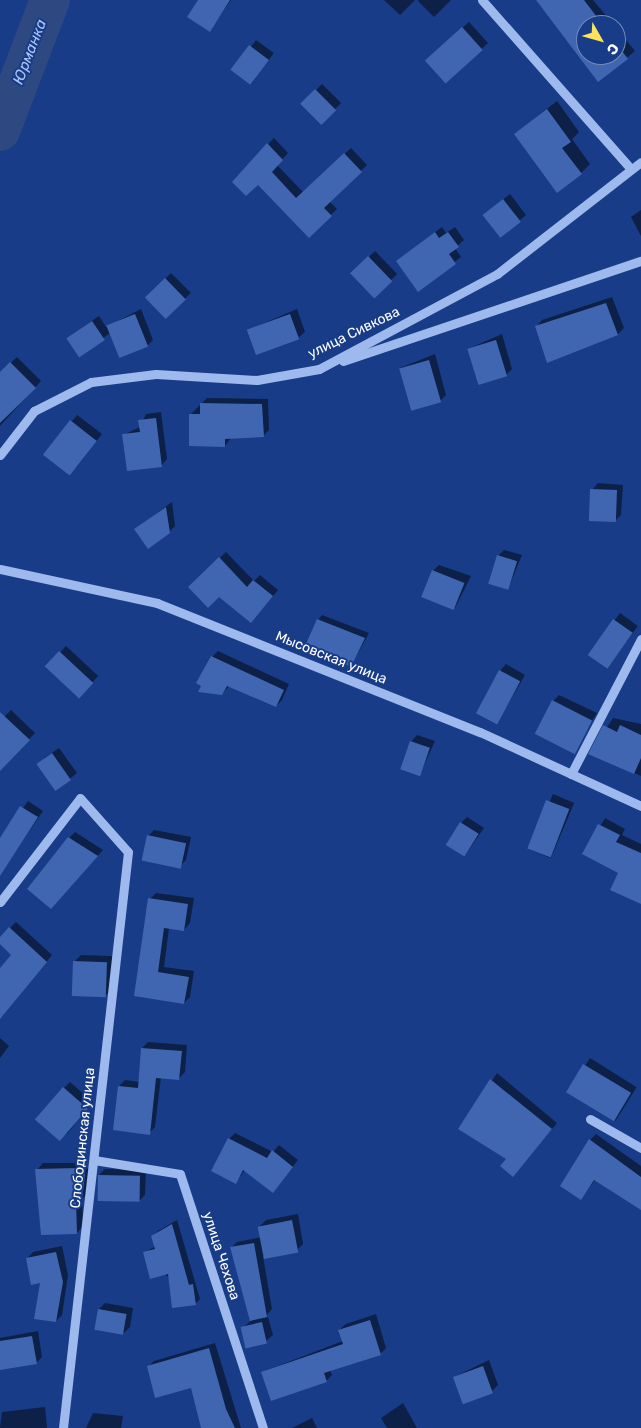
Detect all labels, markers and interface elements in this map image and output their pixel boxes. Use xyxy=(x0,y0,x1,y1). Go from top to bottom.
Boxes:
north arrow xyxy=(576,15,626,65)
water label: Юрманка xyxy=(9,17,51,87)
text: С xyxy=(603,40,622,58)
street label: улица Сивкова xyxy=(305,303,403,363)
street label: Мысовская улица xyxy=(273,628,389,688)
street label: Слободинская улица xyxy=(67,1067,99,1209)
street label: улица Чехова xyxy=(199,1210,243,1302)

